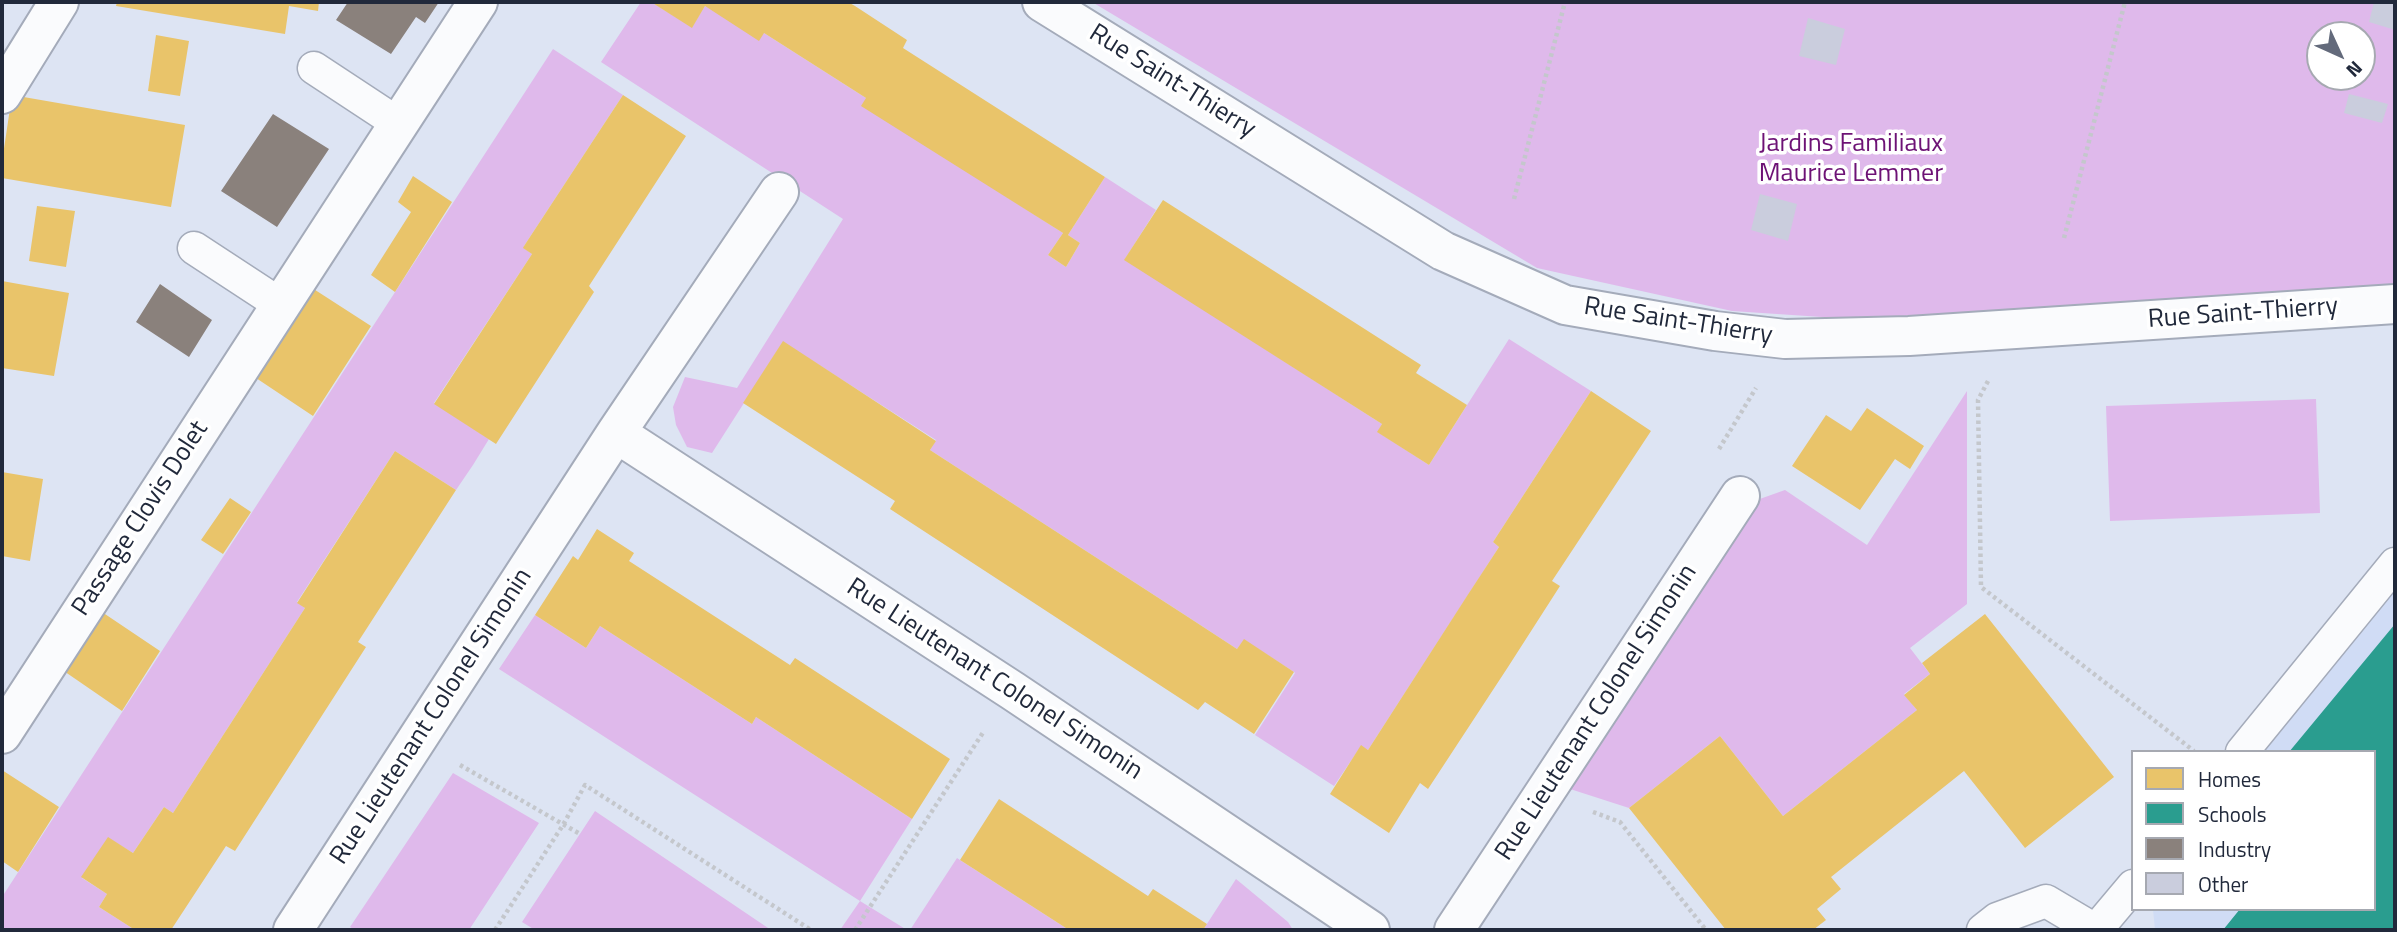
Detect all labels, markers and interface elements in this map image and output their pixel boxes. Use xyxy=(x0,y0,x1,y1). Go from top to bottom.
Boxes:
street label: Rue Saint-Thierry xyxy=(1083,18,1261,146)
north arrow xyxy=(2306,21,2376,91)
text: N xyxy=(2340,55,2370,85)
park label: Jardins Familiaux Maurice Lemmer xyxy=(1759,129,1943,190)
street label: Rue Saint-Thierry xyxy=(1581,292,1775,352)
street label: Rue Saint-Thierry xyxy=(2147,292,2339,336)
street label: Passage Clovis Dolet xyxy=(66,416,216,622)
street label: Rue Lieutenant Colonel Simonin xyxy=(1490,559,1704,867)
street label: Rue Lieutenant Colonel Simonin xyxy=(325,563,539,871)
street label: Rue Lieutenant Colonel Simonin xyxy=(840,573,1148,787)
legend xyxy=(2131,750,2376,911)
text: Homes xyxy=(2198,763,2261,795)
text: Schools xyxy=(2198,798,2267,830)
text: Industry xyxy=(2198,833,2271,865)
text: Other xyxy=(2198,868,2248,900)

